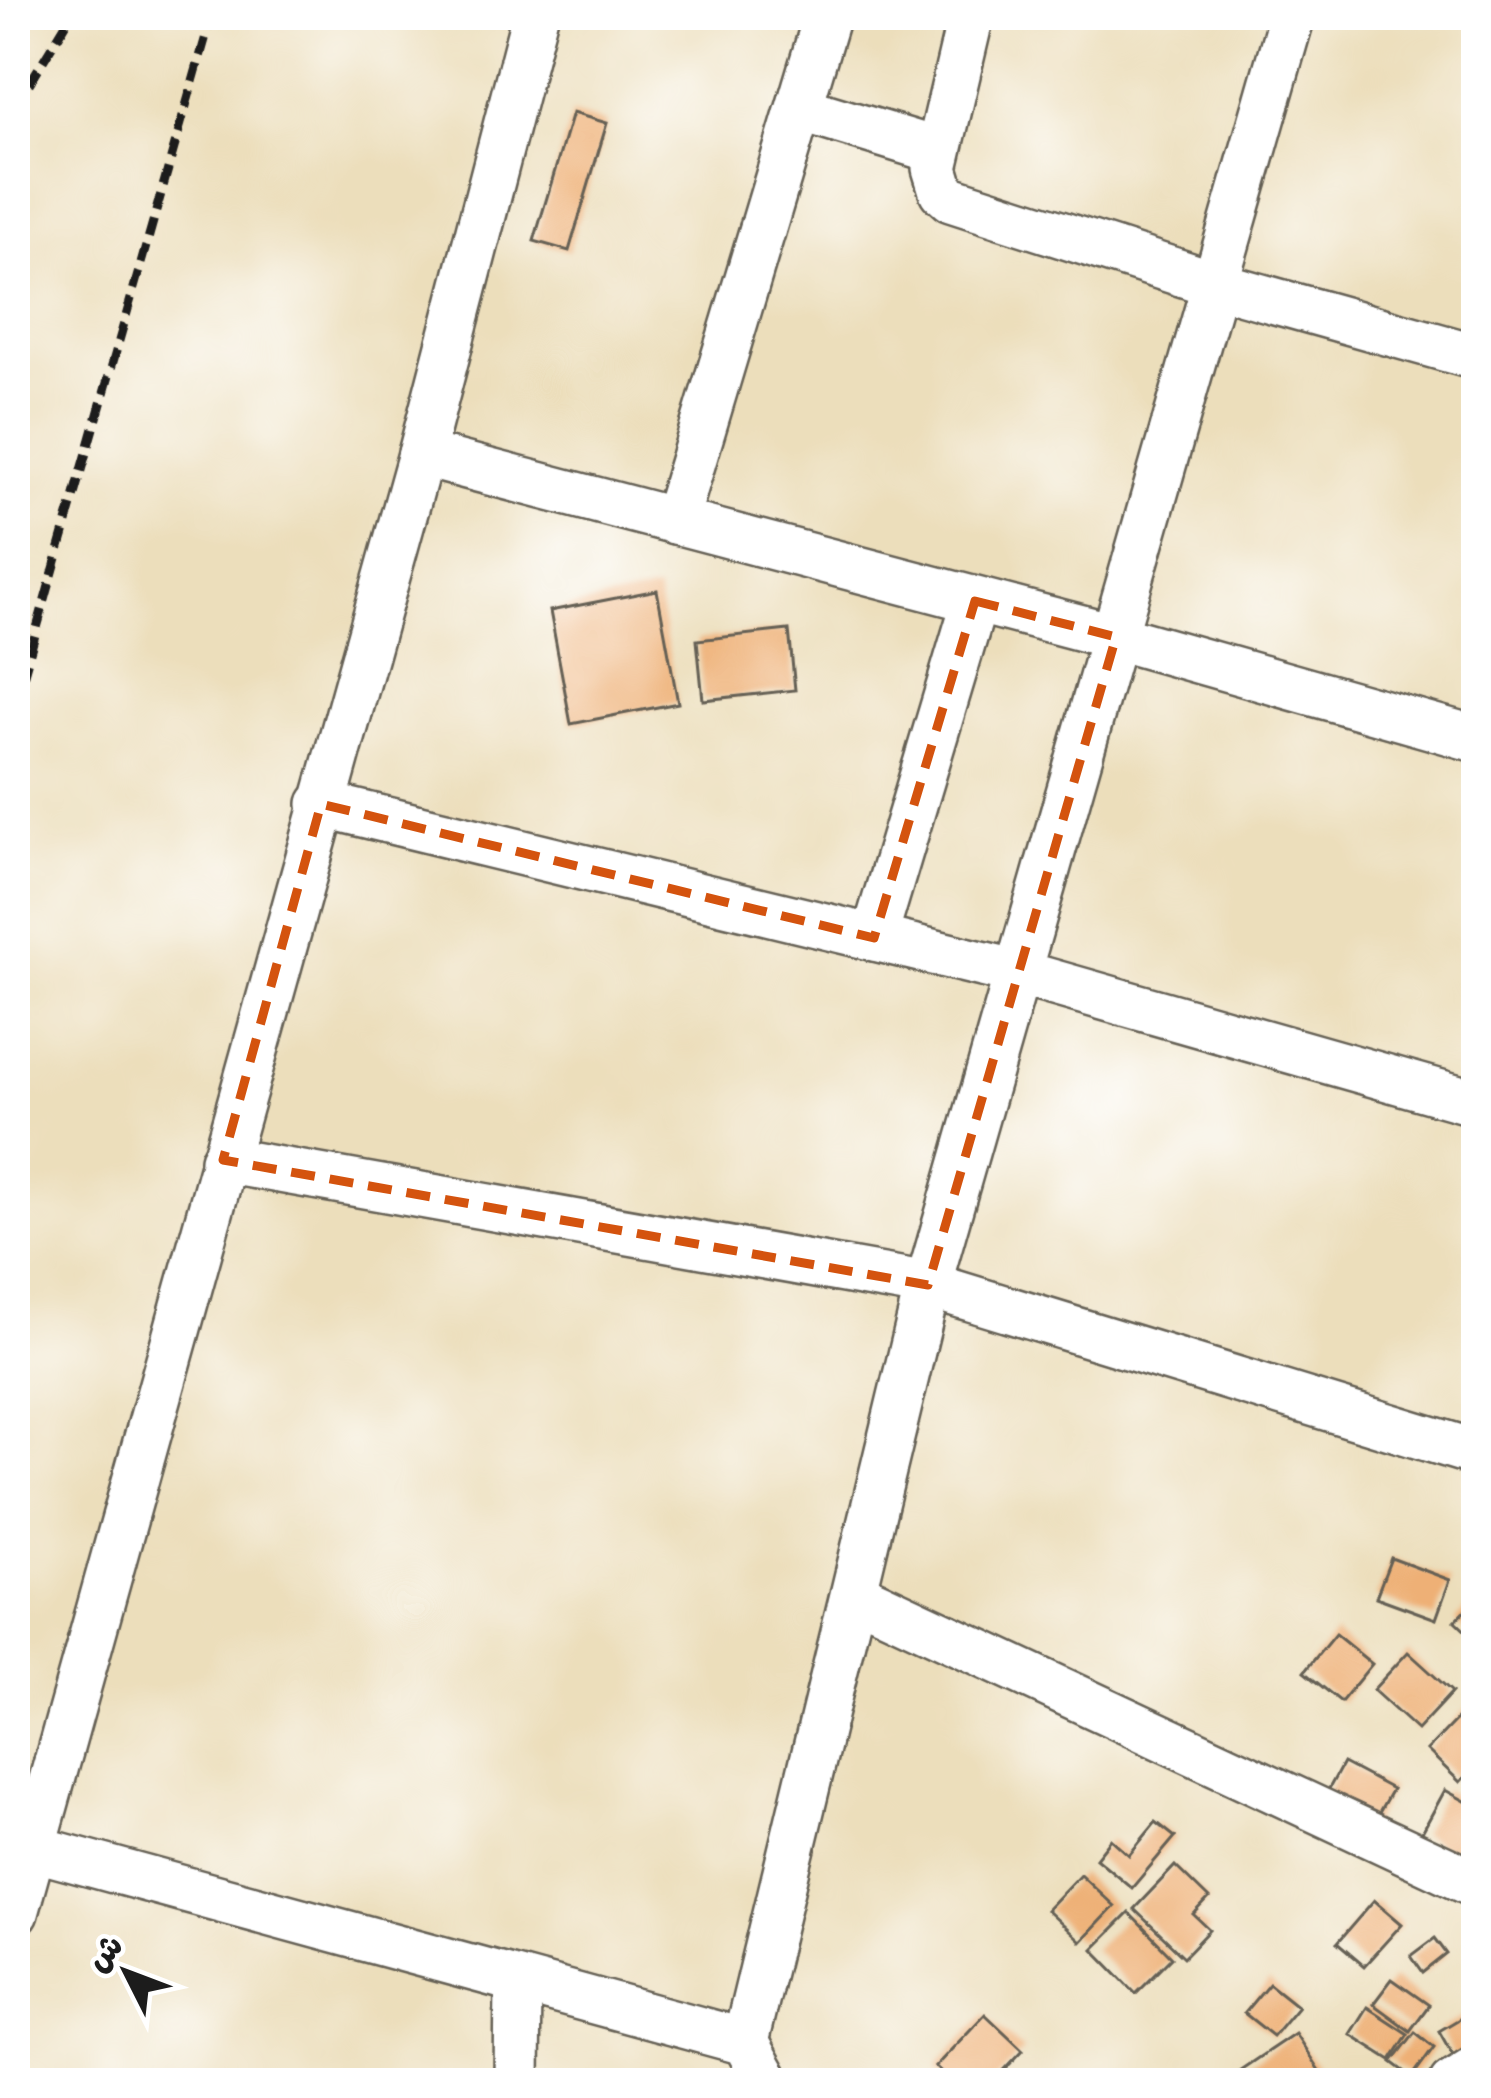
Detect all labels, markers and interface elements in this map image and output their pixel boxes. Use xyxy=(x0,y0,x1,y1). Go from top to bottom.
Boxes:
north arrow xyxy=(66,1912,186,2032)
text: ش xyxy=(77,1926,131,1979)

